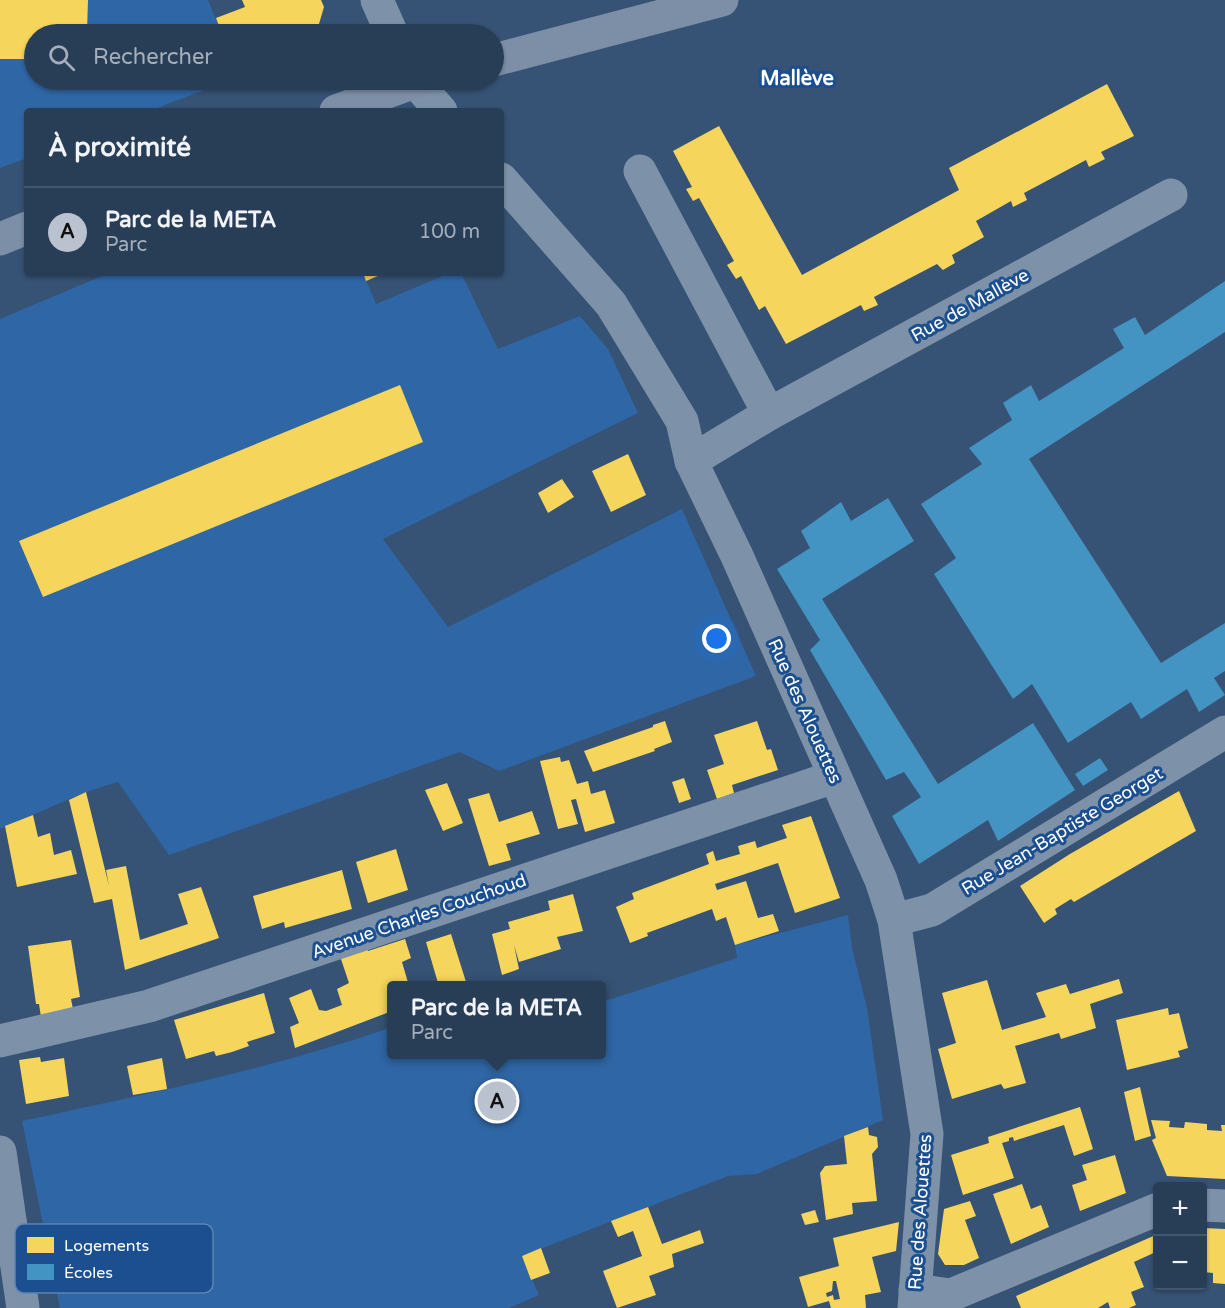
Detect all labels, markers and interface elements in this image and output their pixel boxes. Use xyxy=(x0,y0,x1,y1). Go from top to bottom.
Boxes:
search box xyxy=(24,24,504,90)
icon: search xyxy=(45,41,78,74)
text: Rechercher xyxy=(93,44,213,70)
district label: Mallève xyxy=(760,67,834,91)
text: À proximité xyxy=(48,132,191,163)
text: Parc de la META xyxy=(105,207,276,233)
text: A xyxy=(60,220,75,244)
text: 100 m xyxy=(419,220,480,244)
text: Parc xyxy=(105,233,147,257)
street label: Rue de Mallève xyxy=(907,264,1033,346)
your location xyxy=(702,624,731,653)
street label: Rue des Alouettes xyxy=(763,635,847,787)
street label: Rue Jean-Baptiste Georget xyxy=(957,762,1167,900)
street label: Avenue Charles Couchoud xyxy=(309,869,529,963)
popup xyxy=(387,981,606,1059)
text: Parc de la META xyxy=(411,995,582,1021)
text: Parc xyxy=(411,1021,453,1045)
pin: A xyxy=(478,1078,516,1124)
street label: Rue des Alouettes xyxy=(904,1133,936,1291)
map controls xyxy=(1153,1182,1207,1290)
button: + xyxy=(1153,1182,1207,1236)
legend xyxy=(15,1224,213,1293)
text: Logements xyxy=(64,1236,149,1256)
button: − xyxy=(1153,1236,1207,1290)
text: Écoles xyxy=(64,1263,113,1283)

